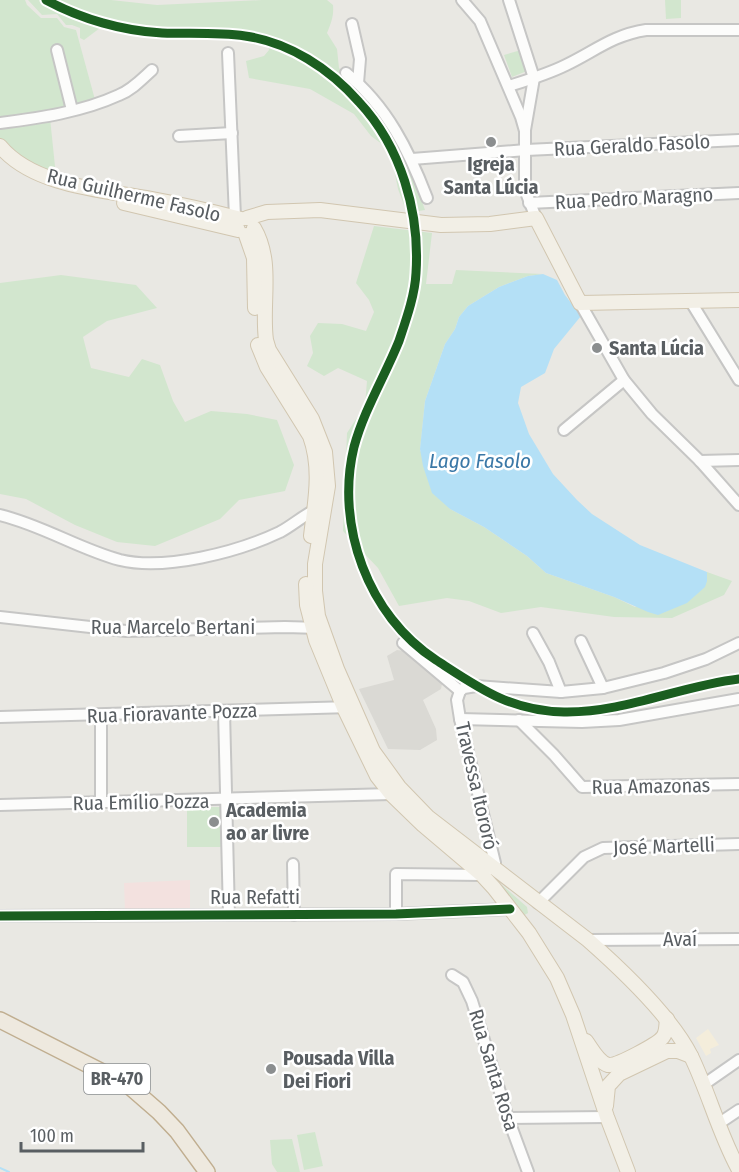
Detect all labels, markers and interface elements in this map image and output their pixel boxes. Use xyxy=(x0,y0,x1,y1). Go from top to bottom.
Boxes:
street label: Rua Geraldo Fasolo xyxy=(553,129,711,161)
marker: Igreja Santa Lúcia xyxy=(484,135,498,149)
place label: Igreja Santa Lúcia xyxy=(444,152,539,199)
street label: Rua Guilherme Fasolo xyxy=(45,163,223,227)
street label: Rua Pedro Maragno xyxy=(554,182,714,214)
place label: Santa Lúcia xyxy=(609,336,704,360)
marker: Santa Lúcia xyxy=(590,341,604,355)
water label: Lago Fasolo xyxy=(429,448,531,474)
street label: Rua Marcelo Bertani xyxy=(91,615,255,639)
street label: Rua Fioravante Pozza xyxy=(86,698,258,728)
street label: Travessa Itororó xyxy=(451,720,503,852)
street label: Rua Amazonas xyxy=(592,773,710,799)
street label: Rua Emílio Pozza xyxy=(72,789,210,815)
place label: Academia ao ar livre xyxy=(225,798,309,845)
marker: Academia ao ar livre xyxy=(207,815,221,829)
street label: José Martelli xyxy=(613,832,715,860)
street label: Rua Refatti xyxy=(210,885,300,909)
street label: Avaí xyxy=(663,927,697,951)
street label: Rua Santa Rosa xyxy=(464,1006,524,1134)
place label: Pousada Villa Dei Fiori xyxy=(283,1046,394,1093)
marker: Pousada Villa Dei Fiori xyxy=(264,1062,278,1076)
road number: BR-470 xyxy=(84,1064,150,1094)
scale bar xyxy=(21,1115,142,1153)
text: 100 m xyxy=(30,1125,74,1147)

